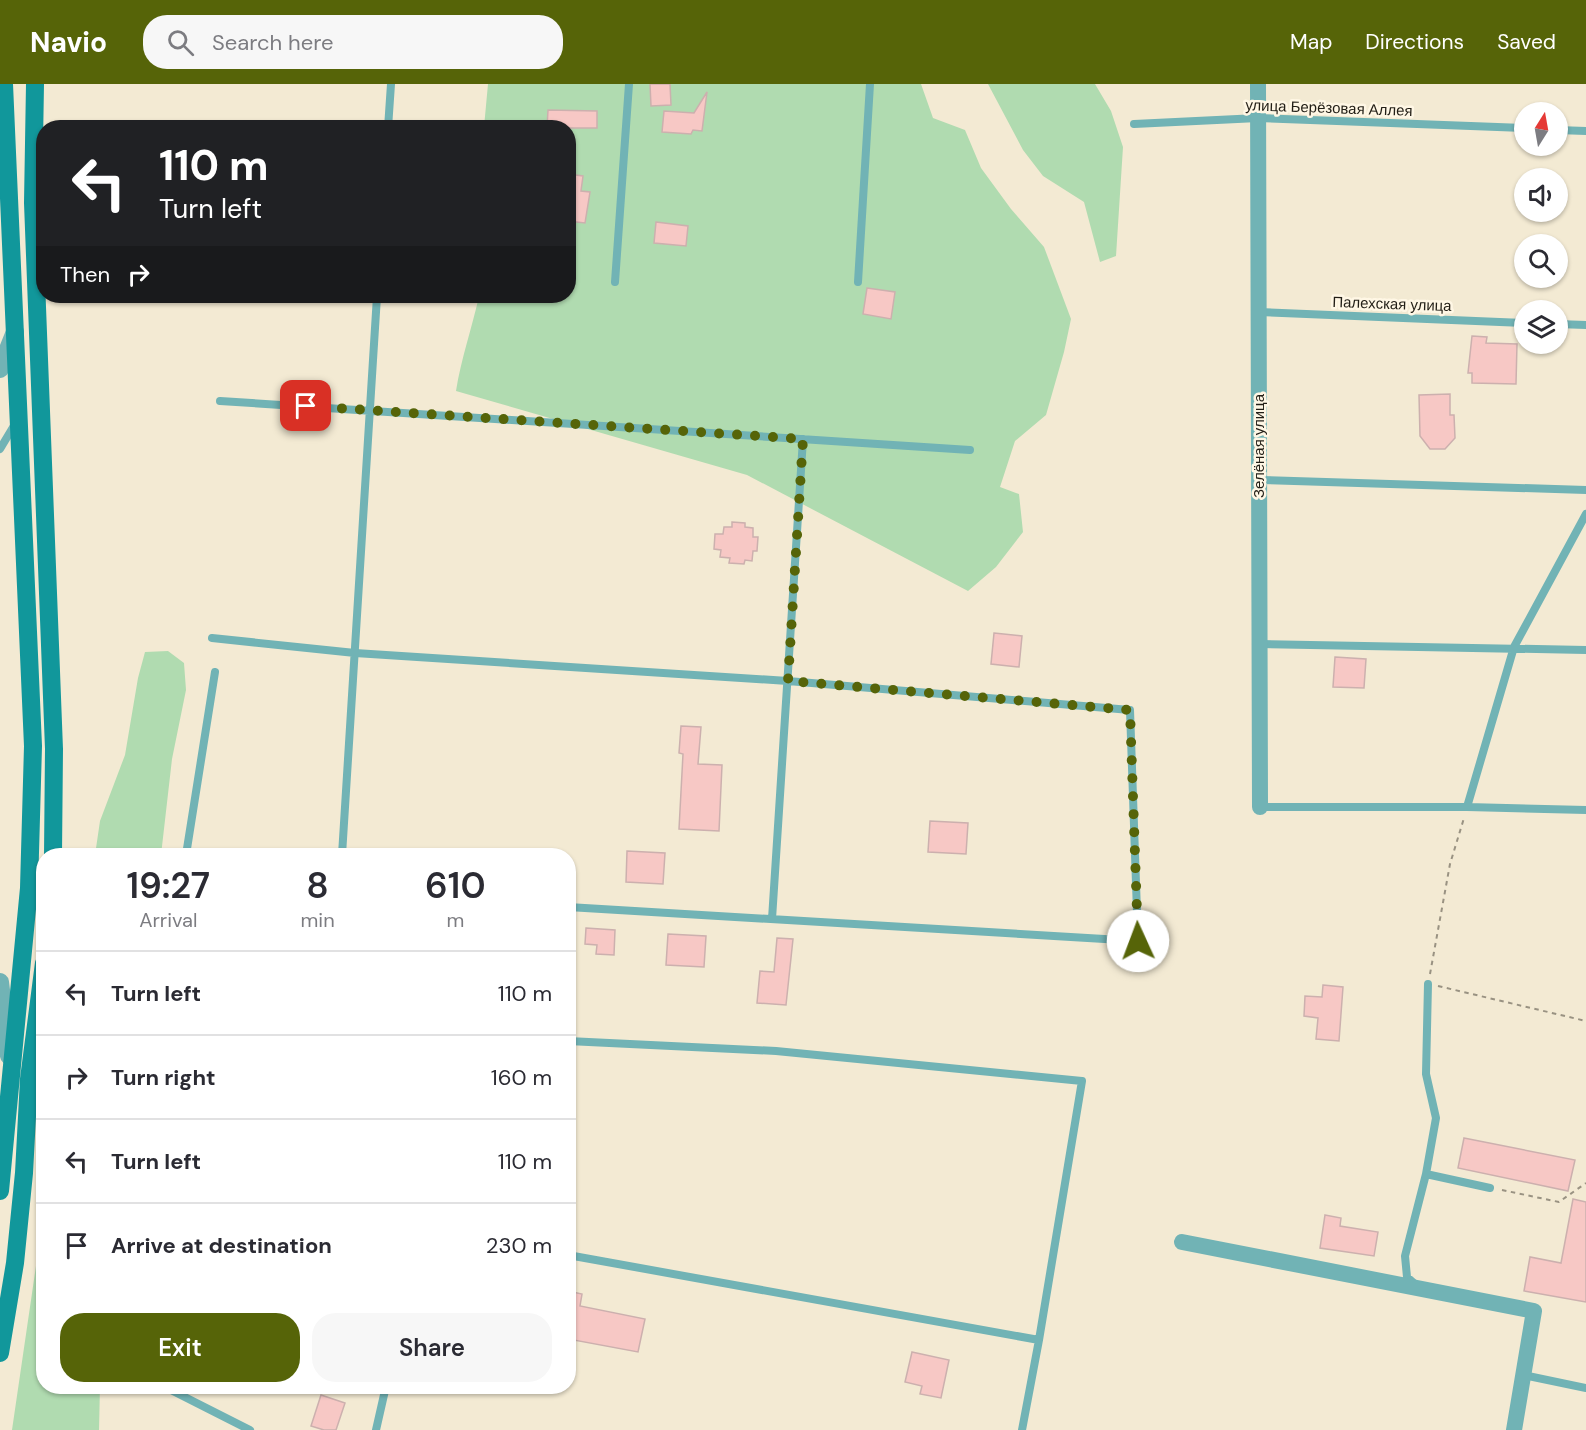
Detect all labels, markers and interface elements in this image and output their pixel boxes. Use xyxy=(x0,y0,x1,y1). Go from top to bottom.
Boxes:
search box xyxy=(143,15,563,69)
text: Navio xyxy=(30,24,107,61)
icon: search xyxy=(164,26,197,59)
text: Search here xyxy=(212,28,333,57)
text: Map xyxy=(1290,28,1332,56)
text: Directions xyxy=(1365,28,1464,56)
text: Saved xyxy=(1497,28,1556,56)
street label: улица Берёзовая Аллея xyxy=(1245,95,1413,121)
north arrow xyxy=(1514,102,1568,156)
map controls xyxy=(1514,102,1568,354)
text: 110 m xyxy=(159,138,269,193)
icon: left xyxy=(60,144,138,222)
button: sound xyxy=(1514,168,1568,222)
text: Turn left xyxy=(159,191,262,226)
button: search xyxy=(1514,234,1568,288)
icon: right xyxy=(122,258,155,291)
text: Then xyxy=(60,260,110,289)
street label: Палехская улица xyxy=(1332,292,1453,316)
button: layers xyxy=(1514,300,1568,354)
pin xyxy=(280,380,331,431)
icon: arrive xyxy=(289,389,322,422)
street label: Зелёная улица xyxy=(1249,393,1269,498)
text: 19:27 xyxy=(126,862,210,909)
text: 8 xyxy=(306,862,329,909)
text: 610 xyxy=(425,862,486,909)
text: Arrival xyxy=(139,907,197,933)
text: min xyxy=(301,907,335,933)
text: m xyxy=(446,907,464,933)
position arrow xyxy=(1106,909,1170,973)
icon: left xyxy=(60,977,93,1010)
text: Turn left xyxy=(111,979,201,1008)
text: 110 m xyxy=(498,979,552,1008)
icon: right xyxy=(60,1061,93,1094)
text: Turn right xyxy=(111,1063,216,1092)
text: 160 m xyxy=(491,1063,552,1092)
icon: left xyxy=(60,1145,93,1178)
text: Turn left xyxy=(111,1147,201,1176)
text: 110 m xyxy=(498,1147,552,1176)
icon: arrive xyxy=(60,1229,93,1262)
text: Arrive at destination xyxy=(111,1231,332,1260)
text: 230 m xyxy=(486,1231,552,1260)
button: Exit xyxy=(60,1313,300,1382)
button: Share xyxy=(312,1313,552,1382)

